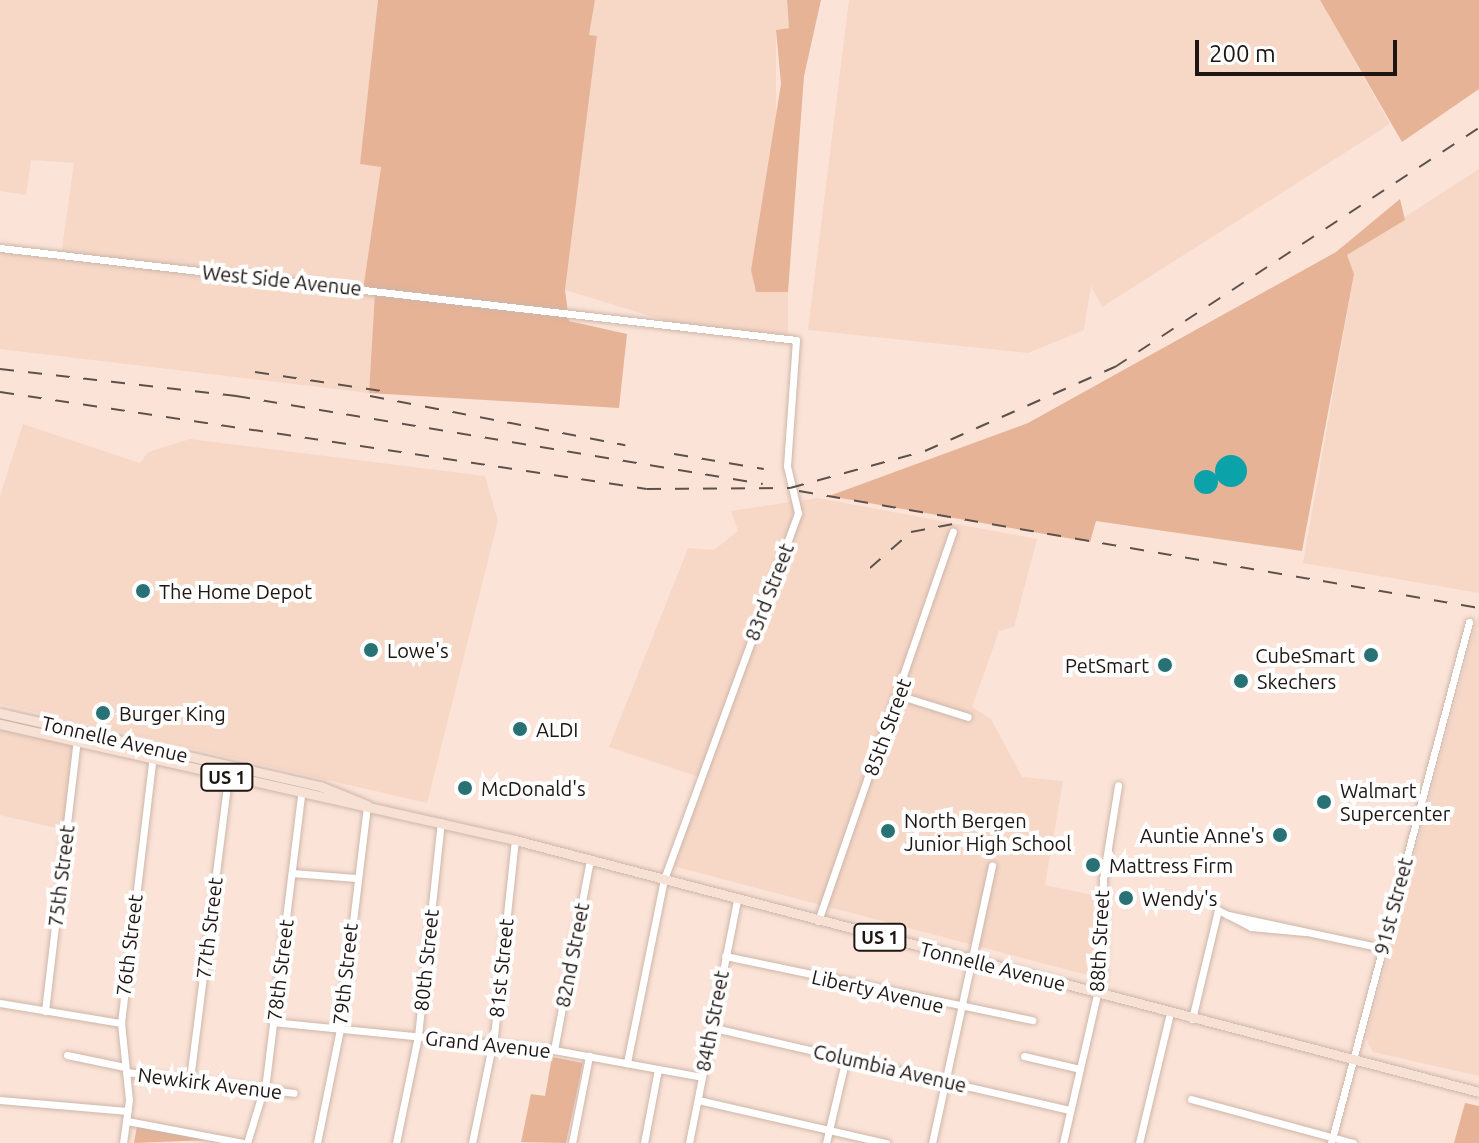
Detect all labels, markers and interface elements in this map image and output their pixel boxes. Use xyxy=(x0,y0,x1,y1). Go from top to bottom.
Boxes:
scale bar xyxy=(1199,24,1401,74)
text: 200 m xyxy=(1209,40,1276,67)
street label: West Side Avenue xyxy=(201,260,363,300)
street label: 83rd Street xyxy=(739,540,799,644)
place label: The Home Depot xyxy=(159,579,312,603)
marker: The Home Depot xyxy=(134,582,152,600)
place label: Lowe's xyxy=(387,638,449,662)
marker: Lowe's xyxy=(362,641,380,659)
place label: CubeSmart xyxy=(1255,643,1355,667)
marker: CubeSmart xyxy=(1362,646,1380,664)
place label: PetSmart xyxy=(1065,653,1149,677)
marker: PetSmart xyxy=(1156,656,1174,674)
place label: Skechers xyxy=(1257,669,1336,693)
marker: Skechers xyxy=(1232,672,1250,690)
street label: 85th Street xyxy=(858,675,916,779)
place label: Burger King xyxy=(119,701,226,725)
marker: Burger King xyxy=(94,704,112,722)
street label: Tonnelle Avenue xyxy=(40,711,190,767)
place label: ALDI xyxy=(536,717,578,741)
marker: ALDI xyxy=(511,720,529,738)
road number: US 1 xyxy=(199,763,255,791)
place label: McDonald's xyxy=(481,776,586,800)
place label: Walmart Supercenter xyxy=(1340,778,1450,825)
marker: McDonald's xyxy=(456,779,474,797)
marker: Walmart Supercenter xyxy=(1315,793,1333,811)
place label: North Bergen Junior High School xyxy=(904,808,1072,855)
marker: North Bergen Junior High School xyxy=(879,822,897,840)
place label: Auntie Anne's xyxy=(1140,823,1264,847)
street label: 75th Street xyxy=(43,824,79,928)
marker: Auntie Anne's xyxy=(1271,826,1289,844)
place label: Mattress Firm xyxy=(1109,853,1233,877)
street label: 91st Street xyxy=(1369,855,1417,957)
marker: Mattress Firm xyxy=(1084,856,1102,874)
street label: 77th Street xyxy=(191,876,227,980)
place label: Wendy's xyxy=(1142,886,1217,910)
street label: 88th Street xyxy=(1084,889,1114,993)
marker: Wendy's xyxy=(1117,889,1135,907)
street label: 76th Street xyxy=(111,893,147,997)
street label: 82nd Street xyxy=(550,901,594,1009)
street label: 80th Street xyxy=(409,908,443,1012)
street label: 81st Street xyxy=(484,917,518,1019)
street label: 78th Street xyxy=(262,918,298,1022)
street label: 79th Street xyxy=(328,922,362,1026)
road number: US 1 xyxy=(852,923,908,951)
street label: Tonnelle Avenue xyxy=(918,936,1068,996)
street label: Liberty Avenue xyxy=(810,964,946,1018)
street label: 84th Street xyxy=(690,969,734,1073)
street label: Grand Avenue xyxy=(424,1025,552,1063)
street label: Columbia Avenue xyxy=(811,1039,969,1097)
street label: Newkirk Avenue xyxy=(136,1062,284,1104)

